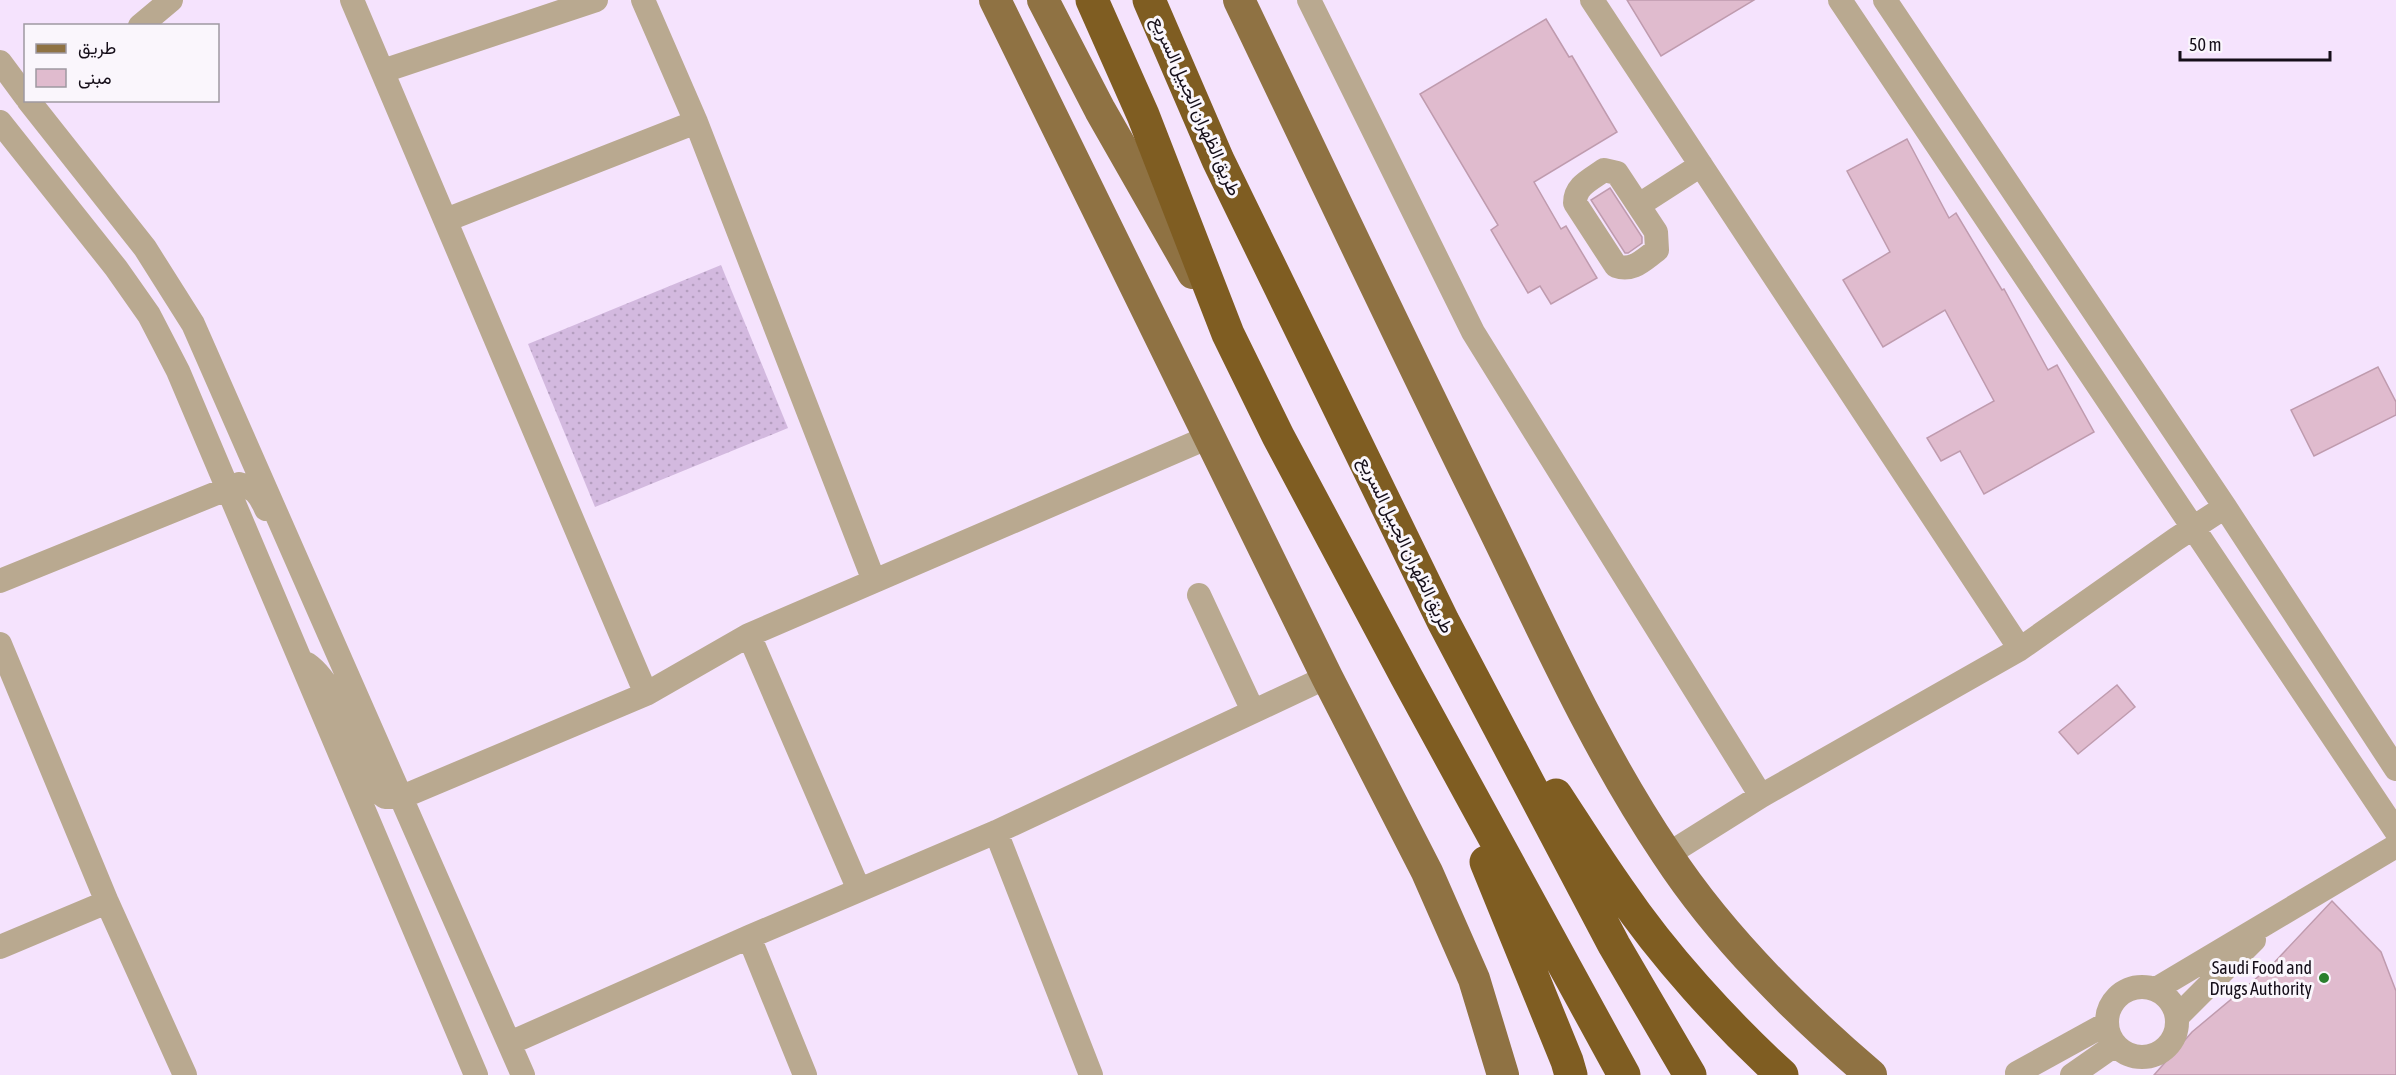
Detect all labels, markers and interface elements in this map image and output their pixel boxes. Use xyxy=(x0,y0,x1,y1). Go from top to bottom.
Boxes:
street label: طريق الظهران الجبيل السريع xyxy=(1146,13,1246,200)
legend xyxy=(24,24,219,102)
scale bar xyxy=(2180,24,2330,62)
text: 50 m xyxy=(2189,34,2221,55)
text: طريق xyxy=(78,37,116,59)
text: مبنى xyxy=(78,67,112,89)
street label: طريق الظهران الجبيل السريع xyxy=(1353,453,1458,637)
place label: Saudi Food and Drugs Authority xyxy=(2209,957,2312,999)
marker: Saudi Food and Drugs Authority xyxy=(2317,971,2331,985)

